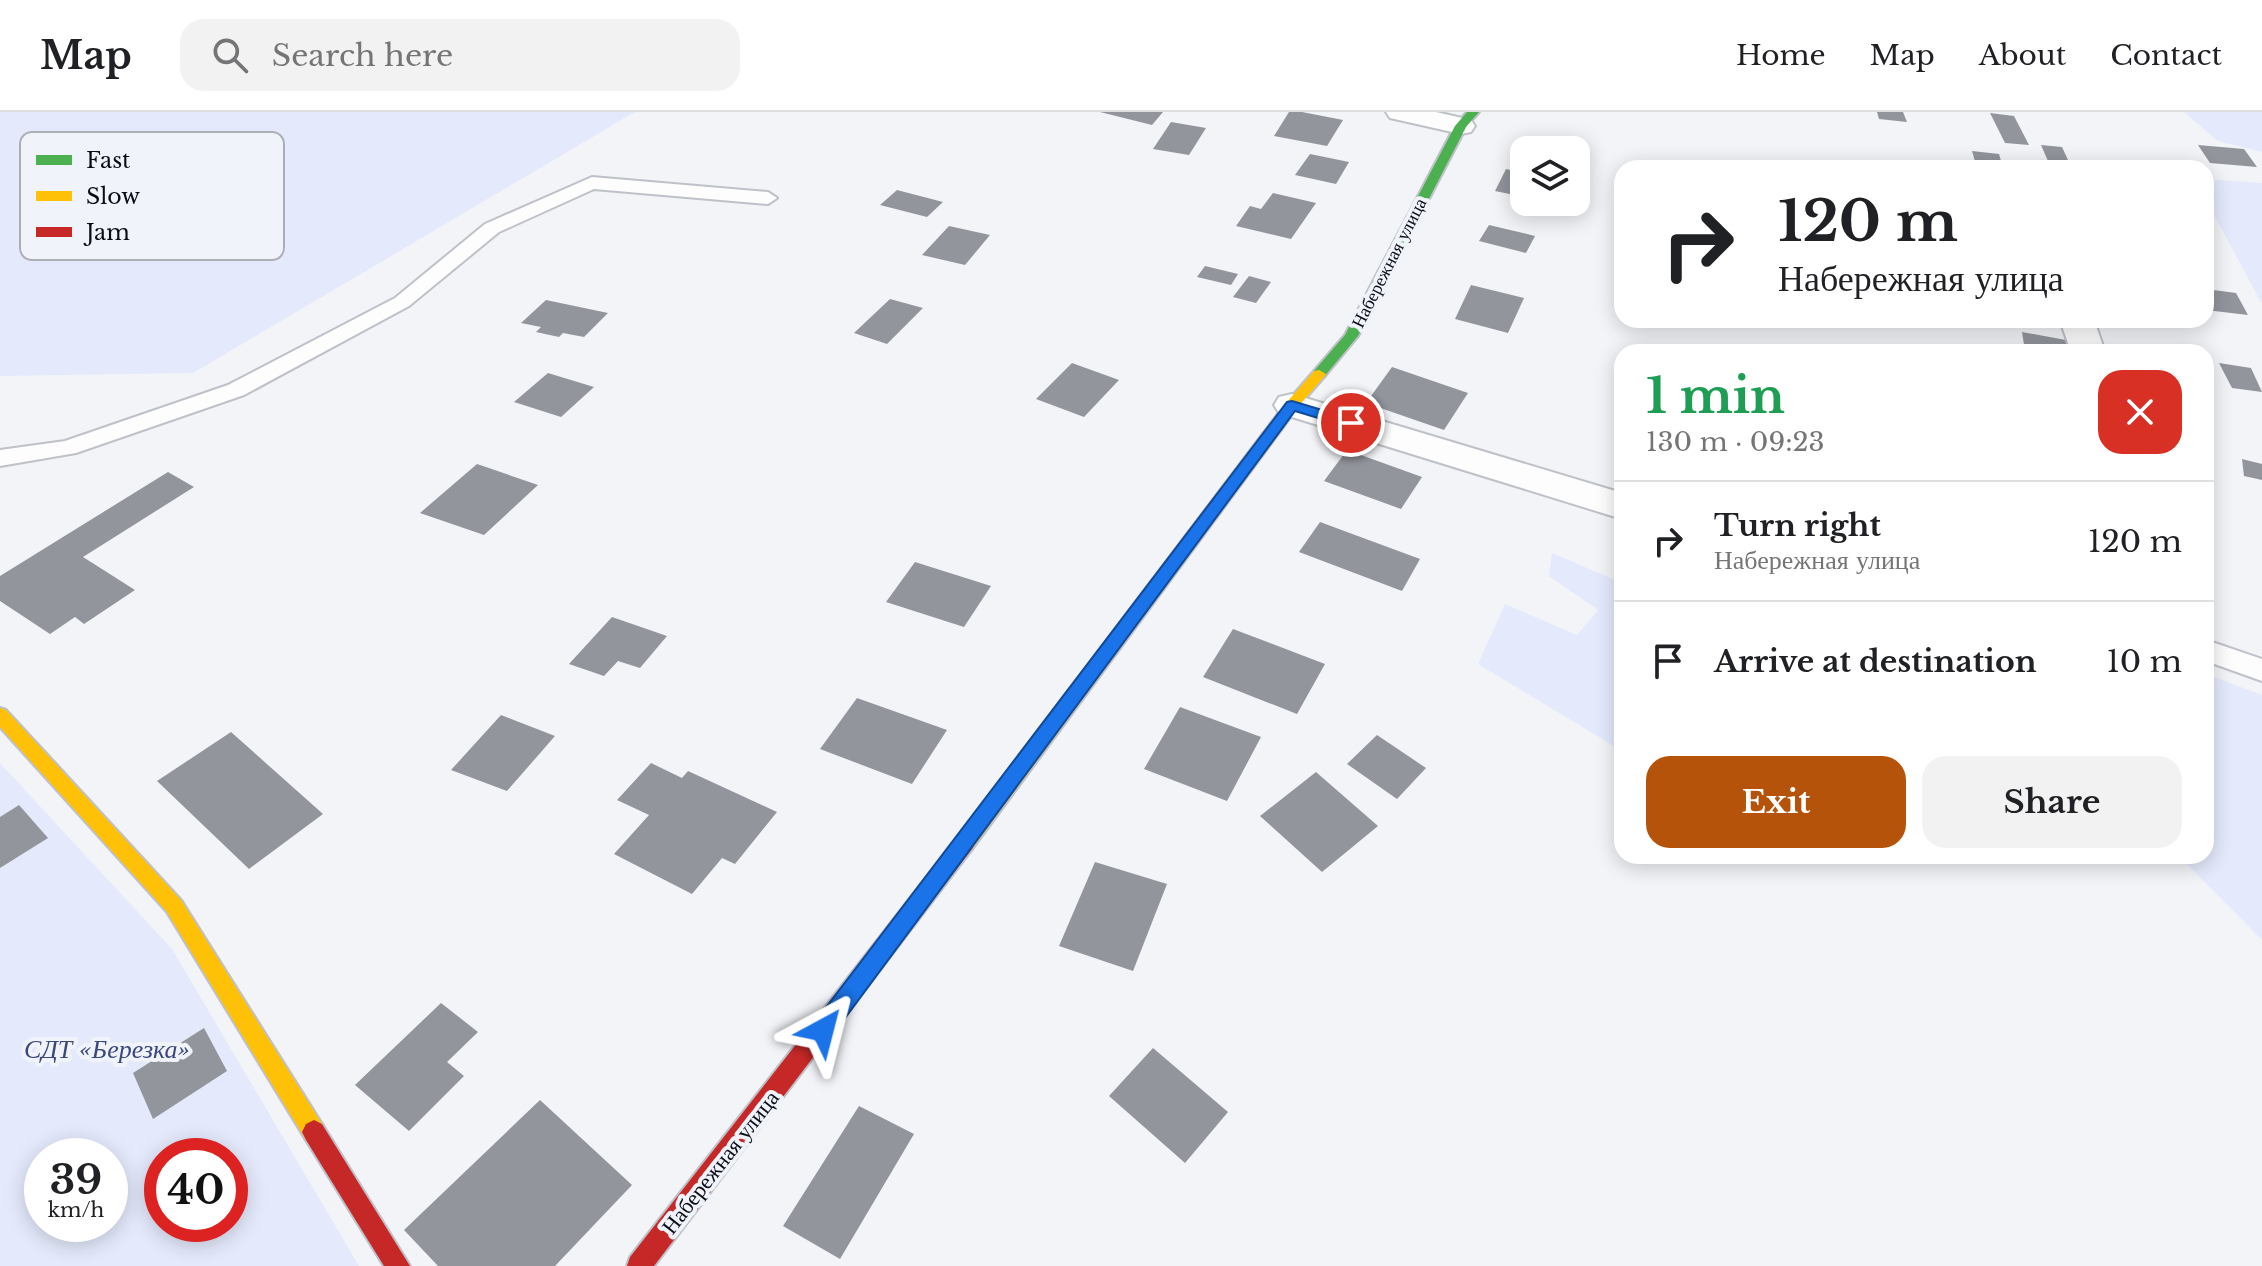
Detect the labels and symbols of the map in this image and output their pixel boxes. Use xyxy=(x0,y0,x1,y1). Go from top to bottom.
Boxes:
legend xyxy=(20,132,284,260)
text: Fast xyxy=(86,147,131,174)
text: Slow xyxy=(86,183,140,210)
street label: Набережная улица xyxy=(1347,194,1431,332)
text: Jam xyxy=(83,219,130,246)
pin xyxy=(1317,389,1385,457)
position arrow xyxy=(781,988,865,1072)
park label: СДТ «Березка» xyxy=(24,1033,190,1065)
street label: Набережная улица xyxy=(656,1085,785,1239)
speed limit sign: 40 xyxy=(144,1138,248,1242)

